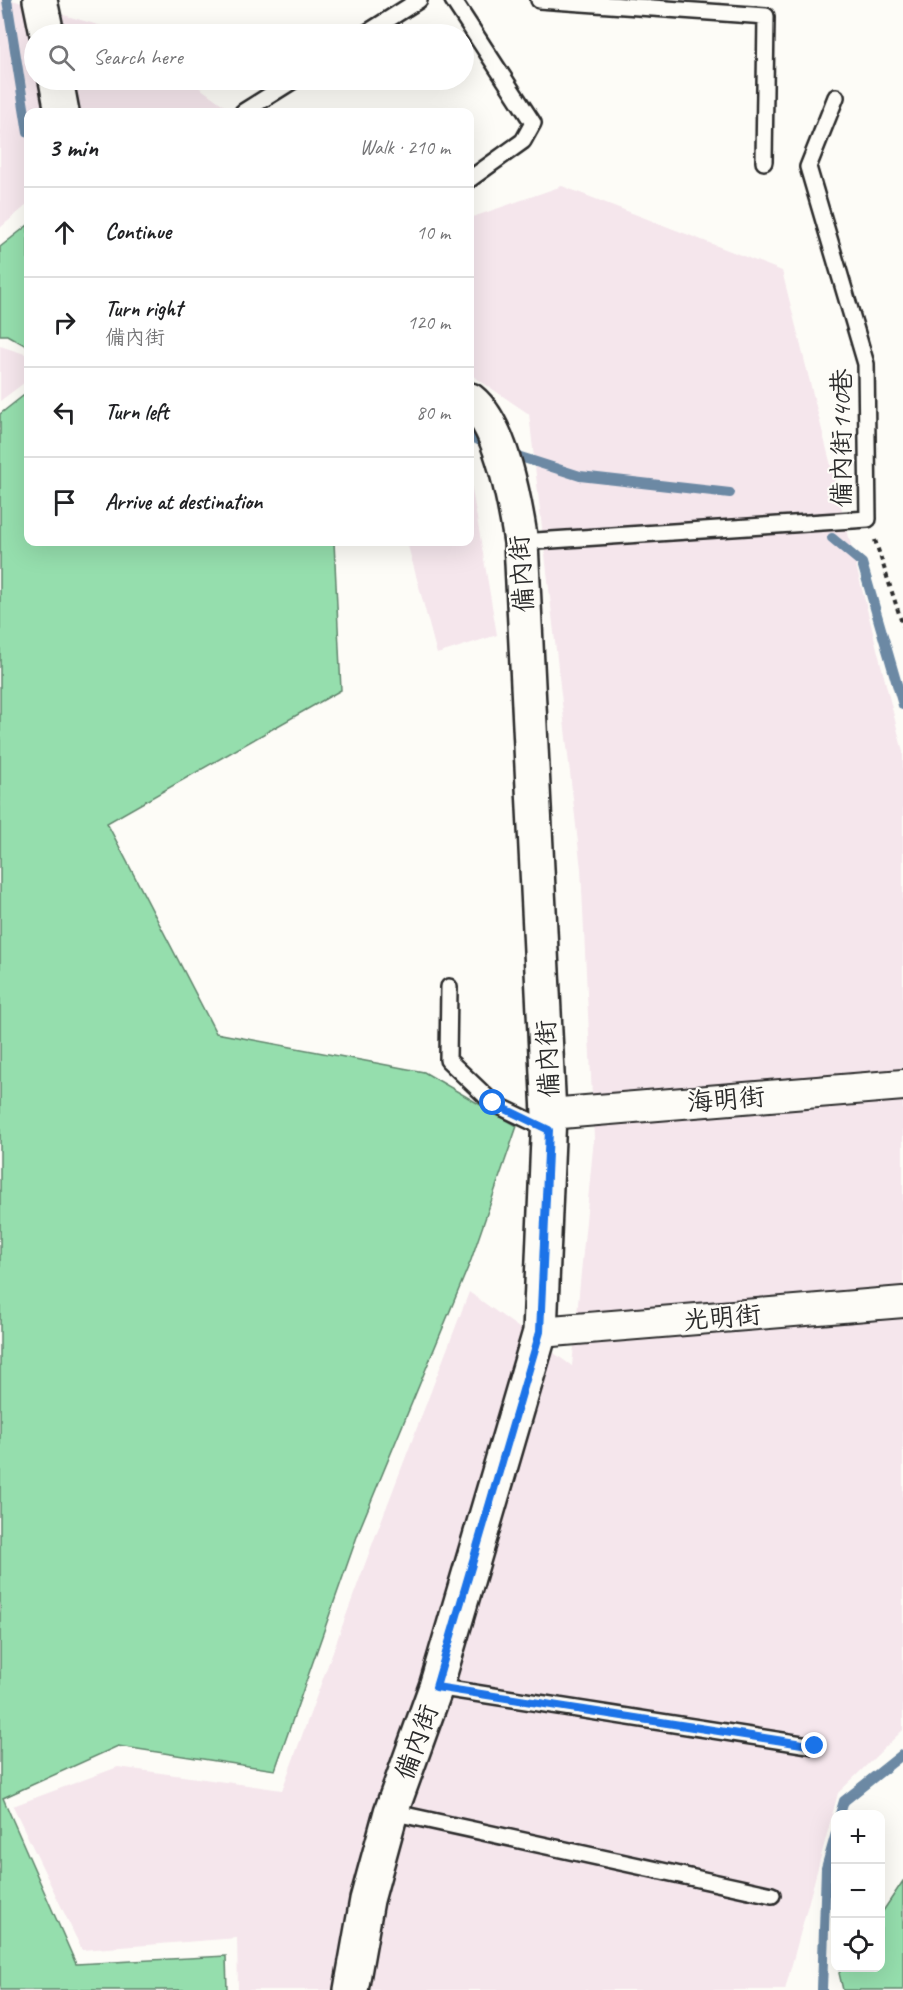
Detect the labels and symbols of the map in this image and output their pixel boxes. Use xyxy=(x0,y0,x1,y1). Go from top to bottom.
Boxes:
street label: 備內街140巷 xyxy=(825,368,858,508)
street label: 備內街 xyxy=(502,534,541,614)
street label: 備內街 xyxy=(529,1019,566,1099)
street label: 海明街 xyxy=(686,1080,766,1119)
route start xyxy=(479,1089,505,1115)
street label: 光明街 xyxy=(682,1298,762,1337)
street label: 備內街 xyxy=(388,1700,445,1784)
route end xyxy=(801,1732,827,1758)

